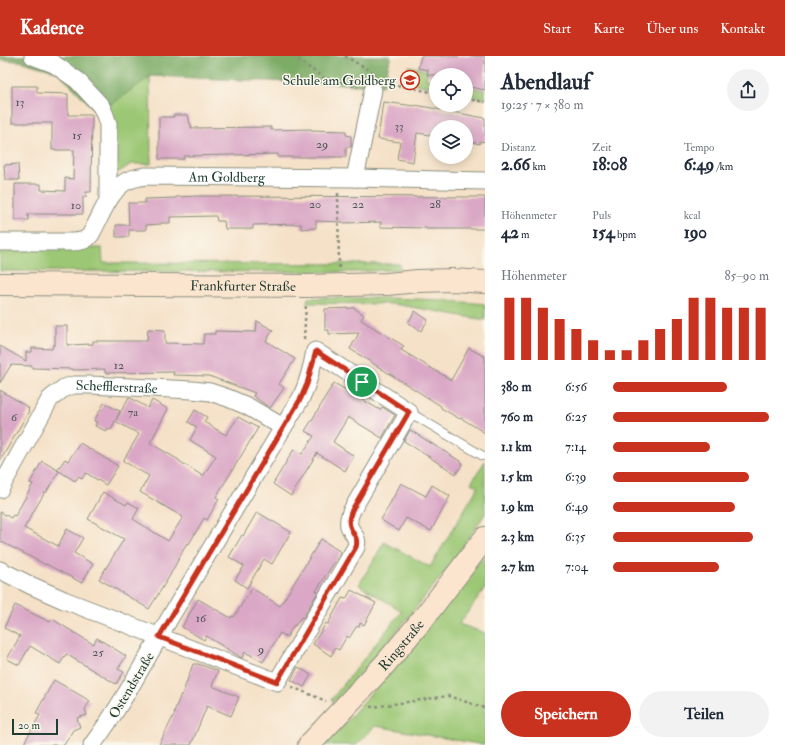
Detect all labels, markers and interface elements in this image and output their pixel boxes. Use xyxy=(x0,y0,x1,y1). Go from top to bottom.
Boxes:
text: Kadence xyxy=(20,16,84,40)
text: Start xyxy=(543,20,571,37)
text: Karte xyxy=(593,20,624,37)
text: Über uns xyxy=(646,20,698,37)
text: Kontakt xyxy=(720,20,765,37)
map controls xyxy=(429,68,473,164)
button: locate xyxy=(429,68,473,112)
text: Abendlauf xyxy=(501,68,590,96)
school or university icon: Schule am Goldberg xyxy=(399,69,421,91)
button: share xyxy=(727,69,769,111)
place label: Schule am Goldberg xyxy=(283,72,397,89)
house number: 13 xyxy=(16,95,24,110)
text: 19:25 · 7 × 380 m xyxy=(501,97,584,113)
house number: 33 xyxy=(394,119,404,134)
button: layers xyxy=(429,120,473,164)
house number: 15 xyxy=(72,128,82,143)
house number: 29 xyxy=(316,137,328,152)
text: Distanz xyxy=(501,141,536,154)
text: Zeit xyxy=(592,141,612,154)
text: Tempo xyxy=(684,141,714,154)
text: 2.66 xyxy=(501,154,530,175)
text: 18:08 xyxy=(592,154,627,175)
text: 6:49 xyxy=(684,154,714,175)
text: km xyxy=(530,160,546,173)
text: /km xyxy=(714,160,733,173)
street label: Am Goldberg xyxy=(187,168,266,186)
house number: 20 xyxy=(309,197,321,212)
house number: 22 xyxy=(352,197,364,212)
house number: 28 xyxy=(429,197,441,212)
house number: 10 xyxy=(71,198,81,213)
text: Höhenmeter xyxy=(501,209,557,222)
text: Puls xyxy=(592,209,611,222)
text: kcal xyxy=(684,209,701,222)
text: 42 xyxy=(501,222,519,243)
text: 154 xyxy=(592,222,615,243)
text: 190 xyxy=(684,222,707,243)
text: m xyxy=(519,228,530,241)
text: bpm xyxy=(615,228,636,241)
text: Höhenmeter xyxy=(501,268,567,284)
text: 85–90 m xyxy=(724,268,769,284)
street label: Frankfurter Straße xyxy=(190,277,296,295)
house number: 12 xyxy=(114,358,124,373)
pin xyxy=(345,365,379,399)
icon: arrive xyxy=(351,371,373,393)
street label: Schefflerstraße xyxy=(76,377,158,397)
text: 380 m xyxy=(501,379,532,395)
text: 6:56 xyxy=(565,379,587,395)
house number: 7a xyxy=(128,405,139,420)
text: 760 m xyxy=(501,409,533,425)
text: 6:25 xyxy=(565,409,587,425)
house number: 6 xyxy=(11,410,18,425)
text: 1.1 km xyxy=(501,439,532,455)
text: 7:14 xyxy=(565,439,586,455)
text: 1.5 km xyxy=(501,469,533,485)
text: 6:39 xyxy=(565,469,586,485)
text: 1.9 km xyxy=(501,499,534,515)
text: 6:49 xyxy=(565,499,588,515)
text: 2.3 km xyxy=(501,529,534,545)
text: 6:35 xyxy=(565,529,585,545)
text: 2.7 km xyxy=(501,559,535,575)
text: 7:04 xyxy=(565,559,588,575)
house number: 16 xyxy=(196,611,207,626)
street label: Ringstraße xyxy=(375,616,428,674)
house number: 9 xyxy=(257,642,264,657)
house number: 25 xyxy=(92,645,104,660)
street label: Ostendstraße xyxy=(105,649,158,722)
button: Speichern xyxy=(501,691,631,737)
button: Teilen xyxy=(639,691,769,737)
scale bar xyxy=(12,717,58,736)
text: 20 m xyxy=(18,719,40,732)

